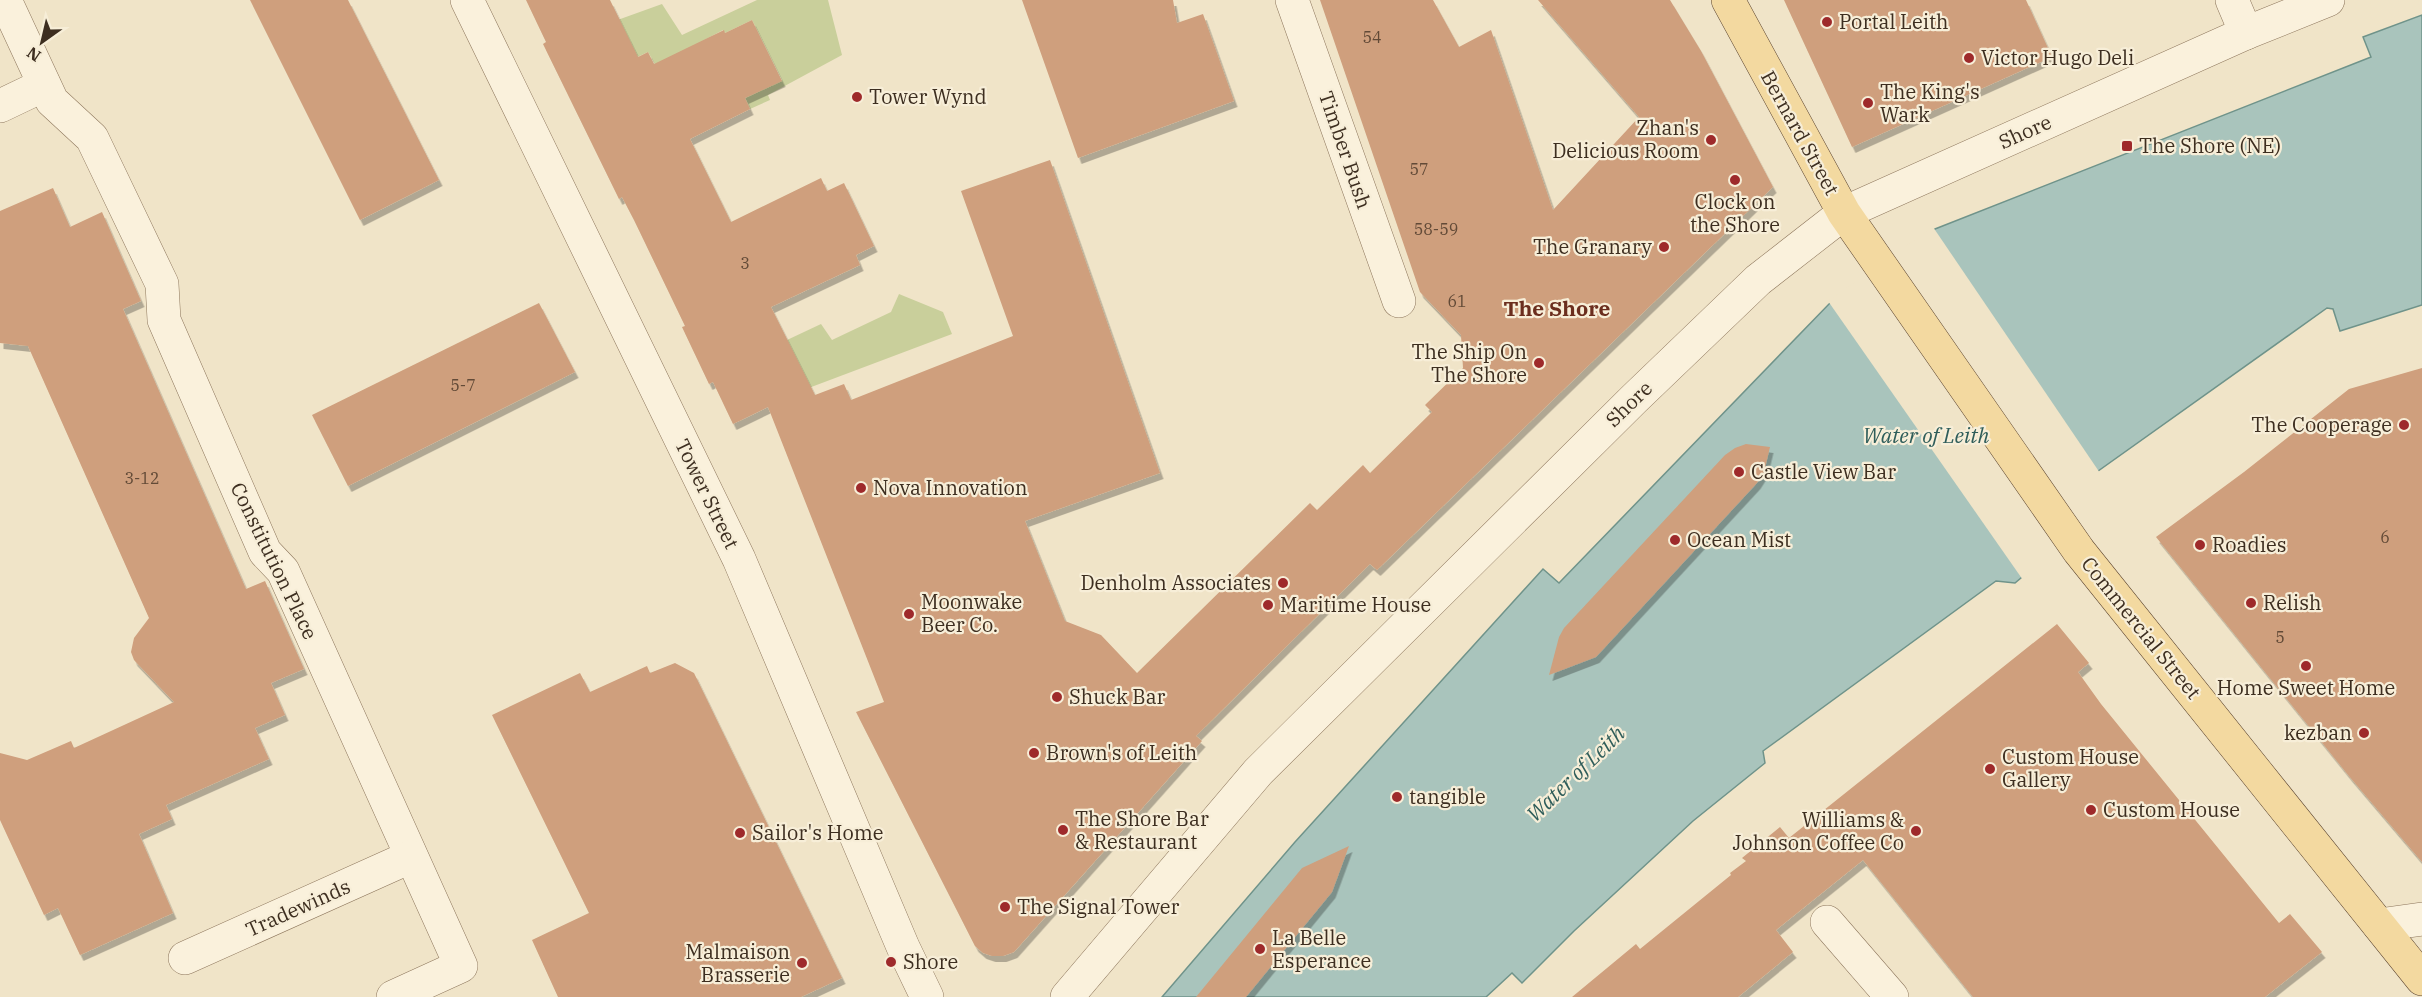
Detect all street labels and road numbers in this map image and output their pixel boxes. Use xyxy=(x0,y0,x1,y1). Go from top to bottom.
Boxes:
street label: Bernard Street xyxy=(1755,66,1846,200)
street label: Timber Bush xyxy=(1313,87,1378,212)
street label: Shore xyxy=(1994,108,2055,155)
street label: Shore xyxy=(1599,375,1658,432)
street label: Tower Street xyxy=(669,434,746,553)
street label: Constitution Place xyxy=(225,478,324,644)
street label: Commercial Street xyxy=(2075,551,2207,705)
street label: Tradewinds xyxy=(241,872,354,943)

